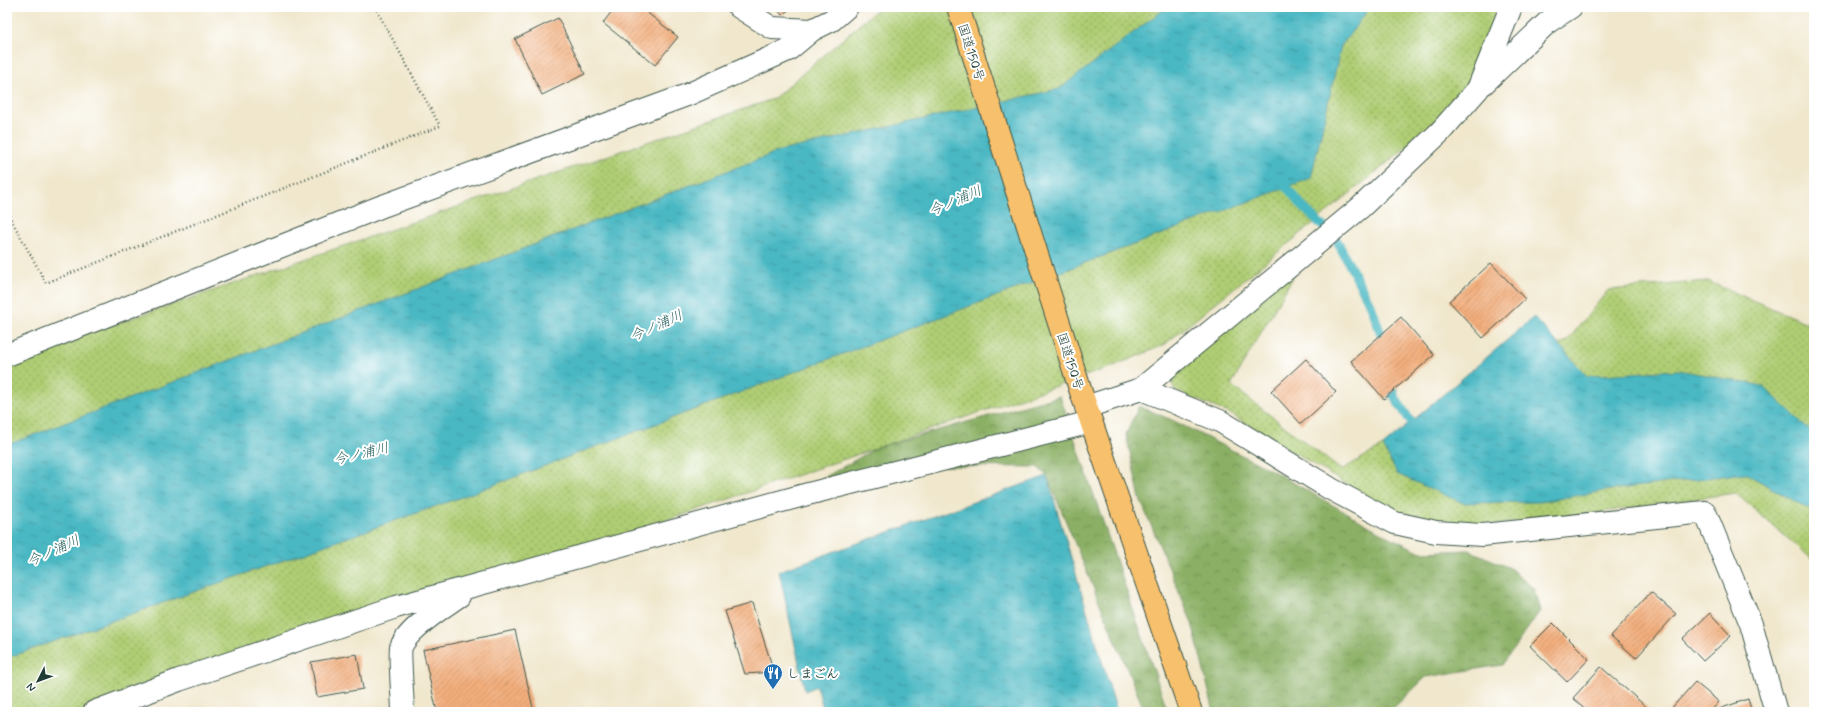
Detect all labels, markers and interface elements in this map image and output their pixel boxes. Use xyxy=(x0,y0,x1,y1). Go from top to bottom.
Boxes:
street label: 国道150号 xyxy=(953,22,988,83)
water label: 今ノ浦川 xyxy=(926,182,985,220)
water label: 今ノ浦川 xyxy=(627,306,686,346)
street label: 国道150号 xyxy=(1052,331,1087,392)
water label: 今ノ浦川 xyxy=(332,439,391,469)
water label: 今ノ浦川 xyxy=(24,531,83,571)
north arrow xyxy=(18,661,58,701)
restaurant icon: しまごん xyxy=(762,662,784,690)
place label: しまごん xyxy=(787,666,839,683)
text: N xyxy=(24,680,39,694)

